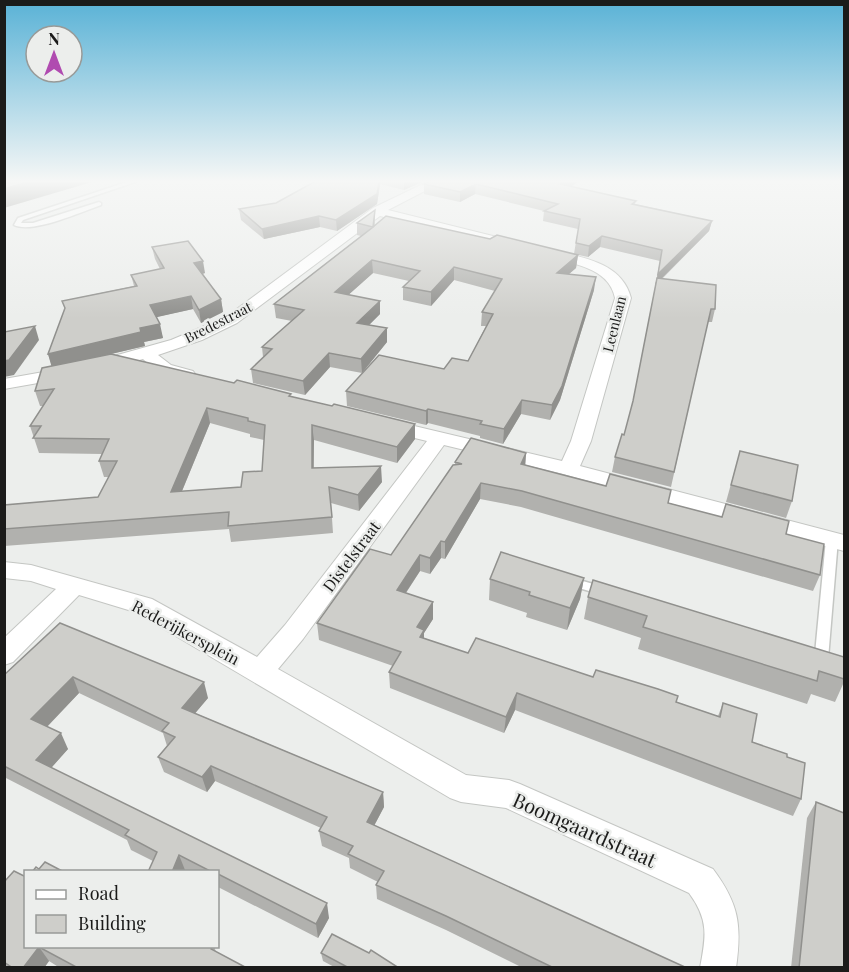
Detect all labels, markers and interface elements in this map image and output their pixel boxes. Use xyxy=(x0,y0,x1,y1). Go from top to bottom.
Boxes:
north arrow xyxy=(24,24,84,84)
text: N xyxy=(48,28,60,49)
street label: Leenlaan xyxy=(598,293,630,354)
street label: Bredestraat xyxy=(181,296,256,347)
street label: Distelstraat xyxy=(318,516,385,596)
street label: Rederijkersplein xyxy=(129,595,244,669)
street label: Boomgaardstraat xyxy=(509,785,662,873)
legend xyxy=(24,870,219,948)
text: Road xyxy=(78,881,119,905)
text: Building xyxy=(78,911,146,935)

